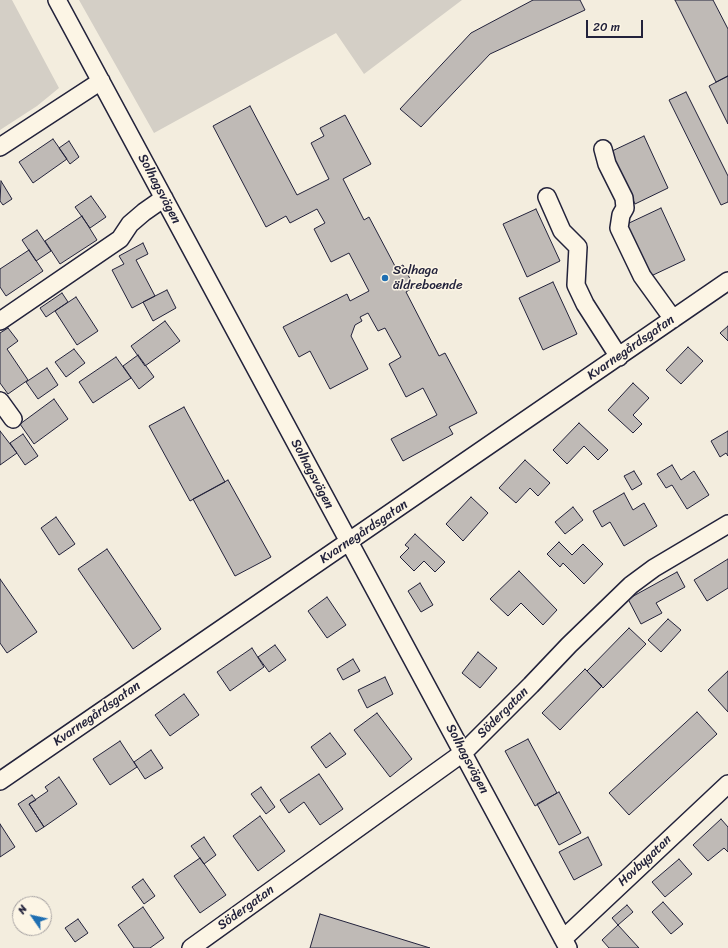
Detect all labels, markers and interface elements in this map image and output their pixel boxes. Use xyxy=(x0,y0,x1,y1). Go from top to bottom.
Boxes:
scale bar xyxy=(588,12,645,38)
text: 20 m xyxy=(593,16,620,38)
street label: Solhagsvägen xyxy=(134,151,184,227)
place label: Solhaga äldreboende xyxy=(393,263,463,294)
marker: Solhaga äldreboende xyxy=(380,273,390,283)
street label: Kvarnegårdsgatan xyxy=(584,312,678,384)
street label: Solhagsvägen xyxy=(287,436,337,512)
street label: Kvarnegårdsgatan xyxy=(317,497,411,567)
street label: Kvarnegårdsgatan xyxy=(50,678,144,750)
street label: Södergatan xyxy=(474,684,532,742)
street label: Solhagsvägen xyxy=(442,721,492,797)
street label: Hovbygatan xyxy=(615,832,675,890)
street label: Södergatan xyxy=(215,882,277,934)
north arrow xyxy=(12,896,52,936)
text: N xyxy=(12,901,32,918)

